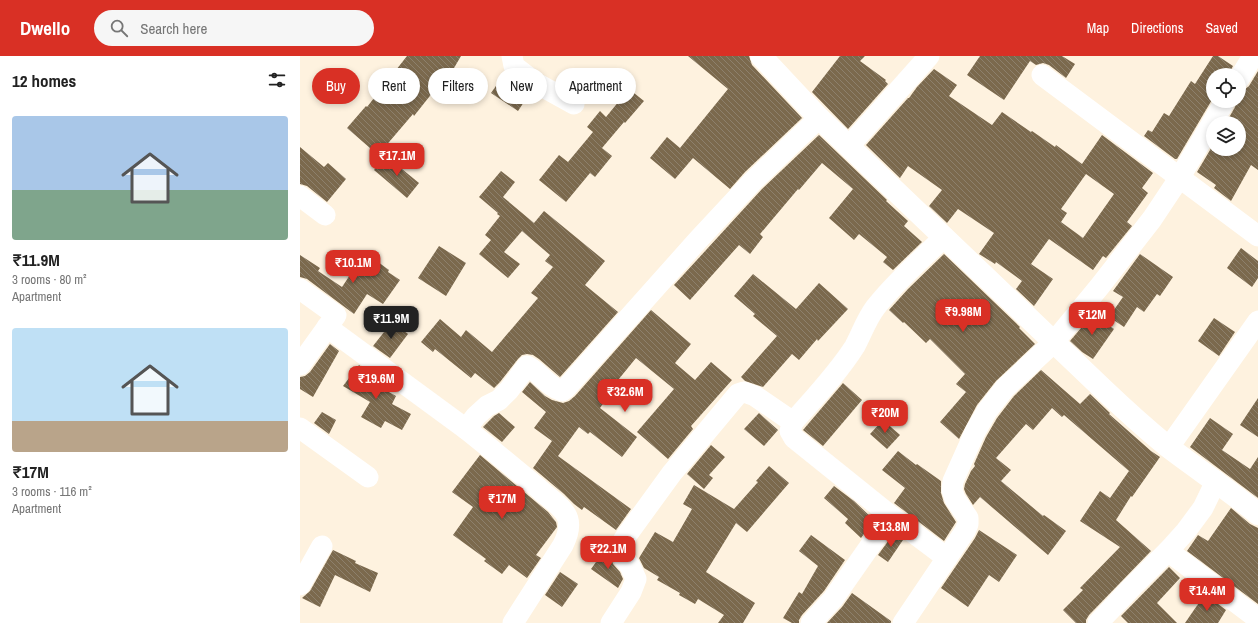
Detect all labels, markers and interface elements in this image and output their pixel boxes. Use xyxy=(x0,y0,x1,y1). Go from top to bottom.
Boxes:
search box xyxy=(94,10,374,46)
text: Dwello xyxy=(20,15,70,41)
icon: search xyxy=(108,17,130,39)
text: Search here xyxy=(140,18,207,39)
text: Map xyxy=(1087,19,1109,37)
text: Directions xyxy=(1131,19,1183,37)
text: Saved xyxy=(1205,19,1238,37)
chip: Buy xyxy=(312,68,360,104)
chip: Rent xyxy=(368,68,420,104)
chip: Filters xyxy=(428,68,488,104)
chip: New xyxy=(496,68,547,104)
chip: Apartment xyxy=(555,68,636,104)
map controls xyxy=(1206,68,1246,156)
button: locate xyxy=(1206,68,1246,108)
text: 12 homes xyxy=(12,69,76,92)
icon: filters xyxy=(266,69,288,91)
button: layers xyxy=(1206,116,1246,156)
icon: home xyxy=(114,142,186,214)
pin: ₹17.1M xyxy=(364,143,430,177)
text: ₹17.1M xyxy=(378,147,416,164)
text: ₹11.9M xyxy=(12,248,60,271)
pin: ₹10.1M xyxy=(320,250,386,284)
text: ₹10.1M xyxy=(334,254,372,271)
text: 3 rooms · 80 m² xyxy=(12,271,87,288)
text: Apartment xyxy=(12,288,61,305)
pin: ₹9.98M xyxy=(930,299,996,333)
pin: ₹12M xyxy=(1068,302,1116,336)
text: ₹9.98M xyxy=(944,303,982,320)
pin: ₹11.9M xyxy=(358,306,424,340)
text: ₹12M xyxy=(1078,306,1106,323)
text: ₹11.9M xyxy=(373,310,409,327)
icon: home xyxy=(114,354,186,426)
pin: ₹19.6M xyxy=(343,366,409,400)
text: ₹19.6M xyxy=(357,370,395,387)
pin: ₹32.6M xyxy=(592,379,658,413)
text: ₹32.6M xyxy=(606,383,644,400)
pin: ₹20M xyxy=(861,400,909,434)
text: ₹20M xyxy=(871,404,899,421)
text: ₹17M xyxy=(12,460,49,483)
text: 3 rooms · 116 m² xyxy=(12,483,92,500)
pin: ₹17M xyxy=(478,486,526,520)
text: ₹17M xyxy=(488,490,516,507)
text: Apartment xyxy=(12,500,61,517)
pin: ₹13.8M xyxy=(858,514,924,548)
text: ₹13.8M xyxy=(872,518,910,535)
pin: ₹22.1M xyxy=(575,536,641,570)
text: ₹22.1M xyxy=(589,540,627,557)
pin: ₹14.4M xyxy=(1174,578,1240,612)
text: ₹14.4M xyxy=(1188,582,1226,599)

